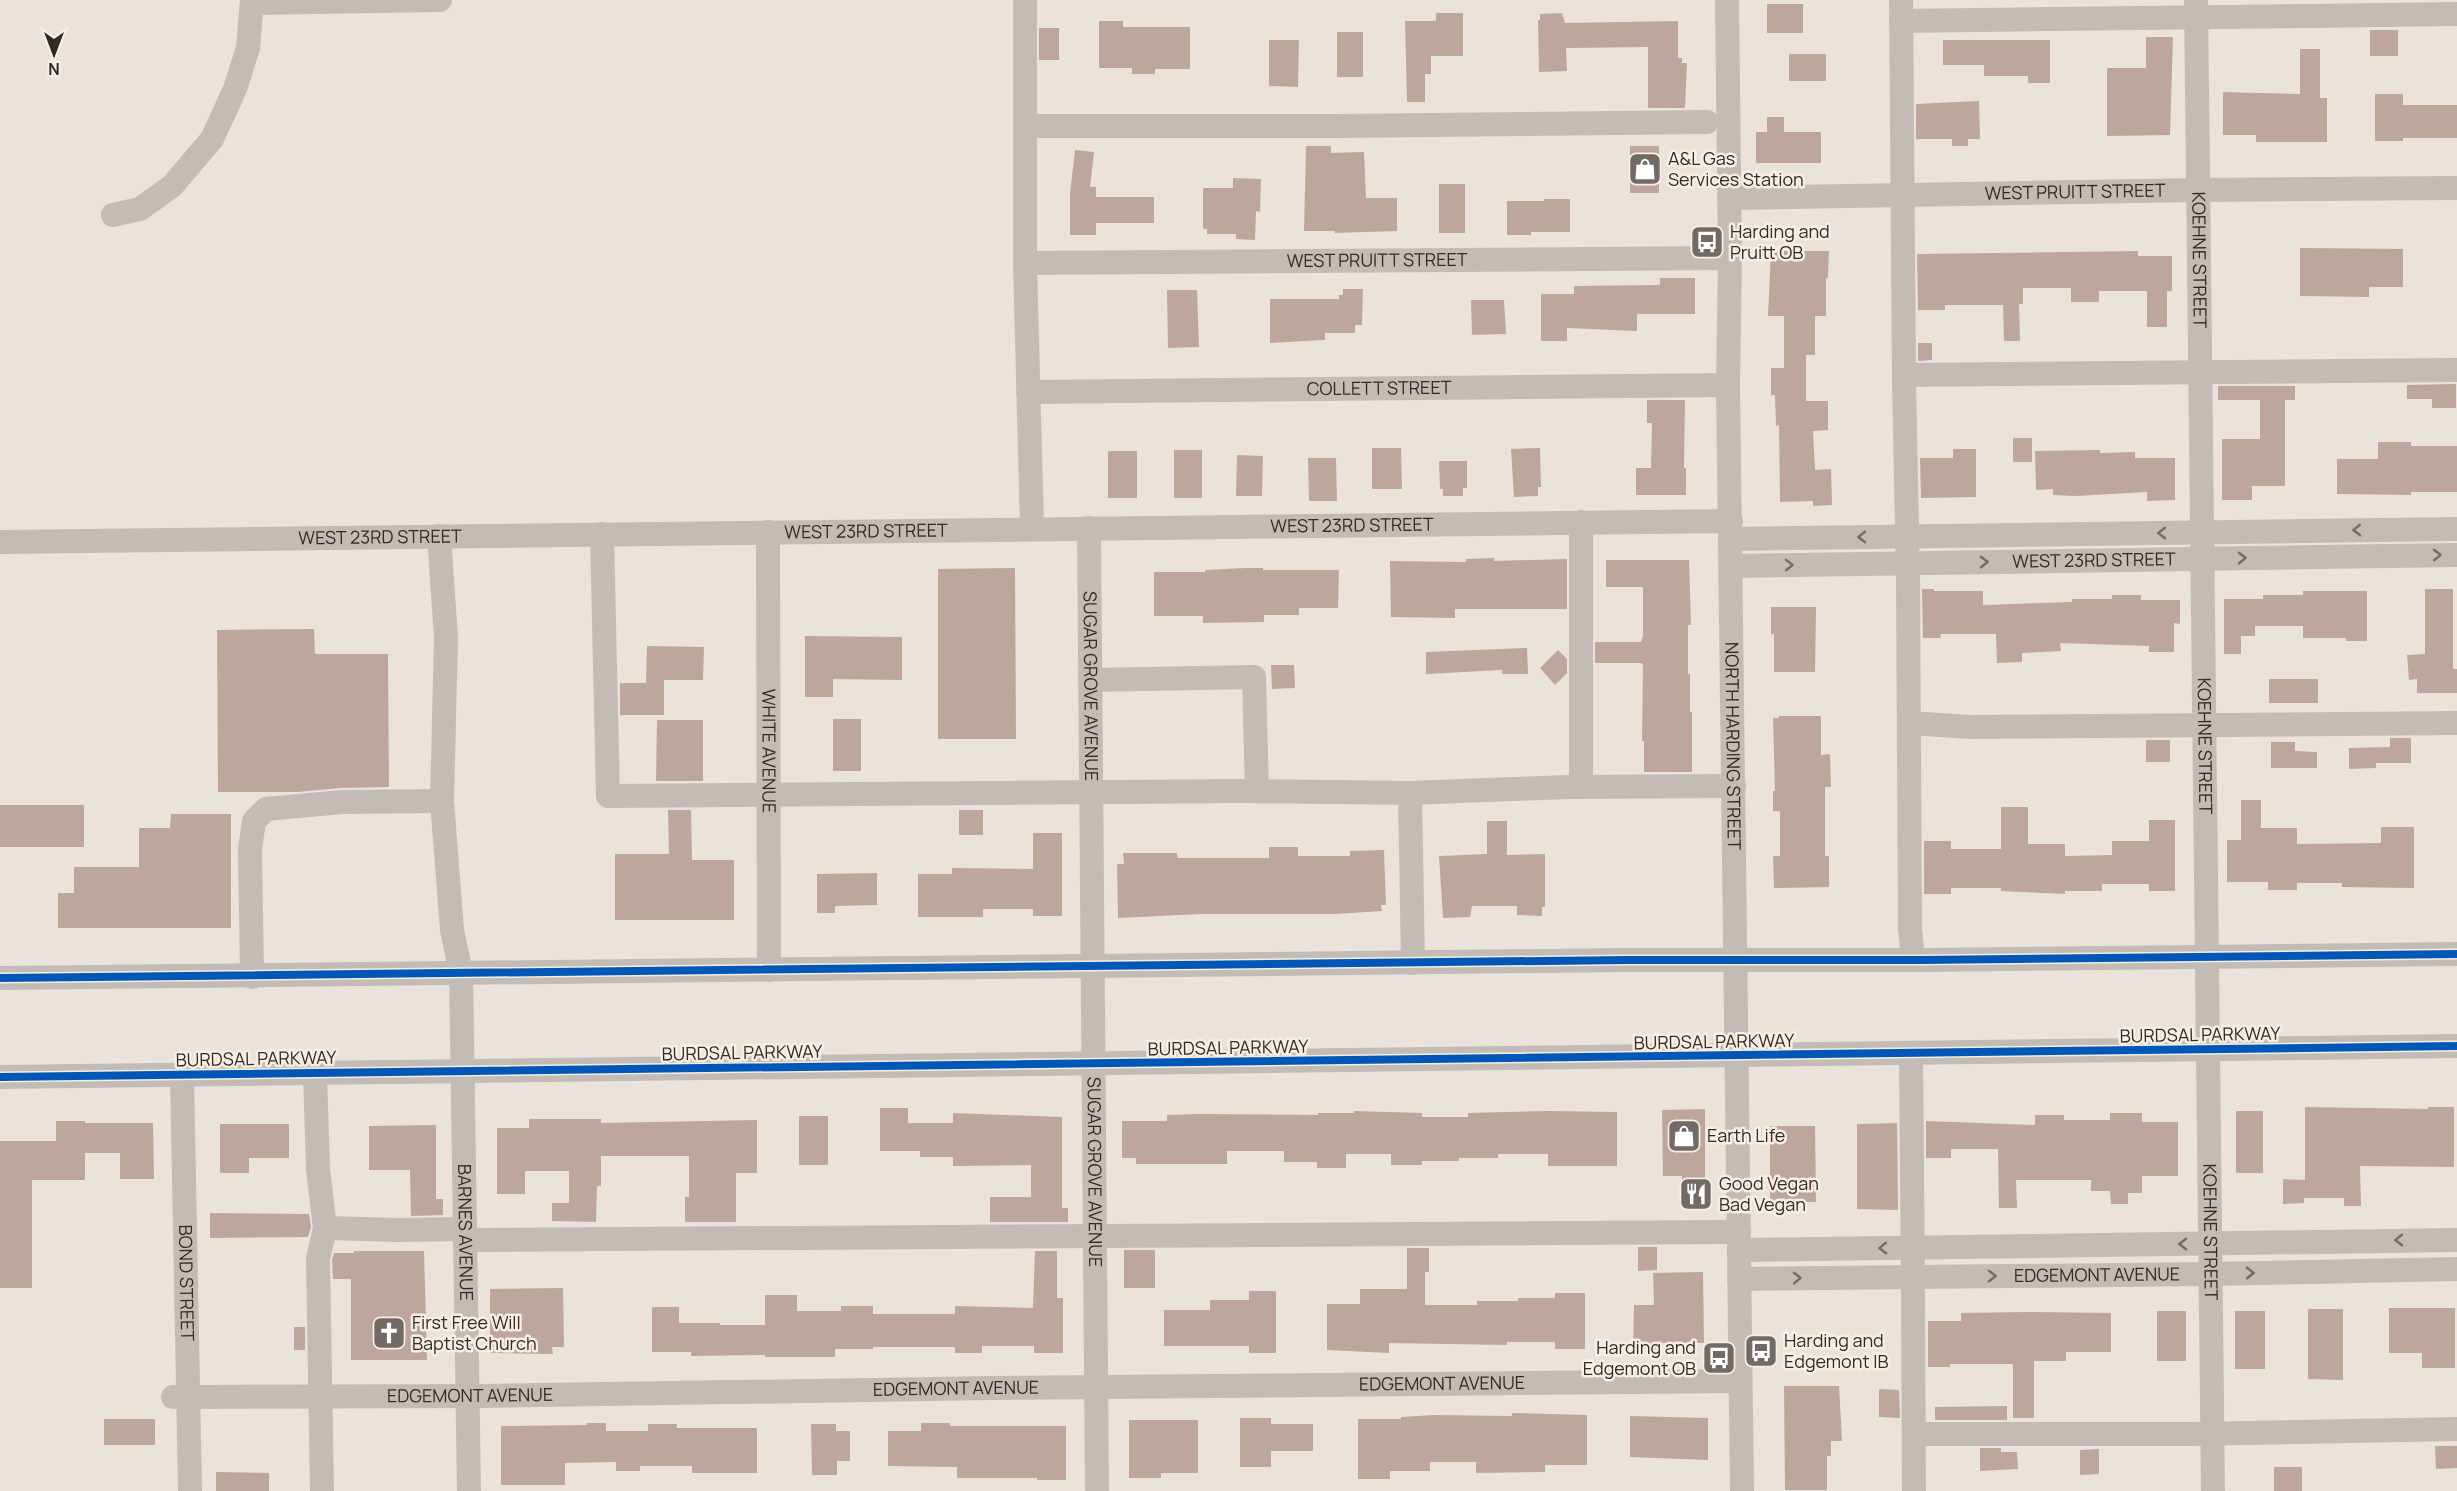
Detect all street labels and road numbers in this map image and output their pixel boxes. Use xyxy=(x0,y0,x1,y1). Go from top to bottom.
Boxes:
street label: WEST PRUITT STREET xyxy=(1984,178,2166,205)
street label: KOEHNE STREET xyxy=(2187,192,2213,329)
street label: WEST PRUITT STREET xyxy=(1287,247,1468,272)
street label: COLLETT STREET xyxy=(1306,375,1452,400)
street label: WEST 23RD STREET xyxy=(1270,512,1434,538)
street label: WEST 23RD STREET xyxy=(784,518,948,543)
street label: WEST 23RD STREET xyxy=(298,523,462,549)
street label: WEST 23RD STREET xyxy=(2012,546,2176,573)
street label: SUGAR GROVE AVENUE xyxy=(1079,591,1104,781)
street label: NORTH HARDING STREET xyxy=(1720,642,1747,850)
street label: KOEHNE STREET xyxy=(2193,678,2218,815)
street label: WHITE AVENUE xyxy=(757,689,782,813)
street label: BURDSAL PARKWAY xyxy=(2119,1021,2282,1047)
street label: BURDSAL PARKWAY xyxy=(1633,1028,1796,1054)
street label: BURDSAL PARKWAY xyxy=(1147,1034,1310,1060)
street label: BURDSAL PARKWAY xyxy=(661,1039,824,1065)
street label: BURDSAL PARKWAY xyxy=(175,1045,338,1071)
street label: SUGAR GROVE AVENUE xyxy=(1083,1077,1108,1267)
street label: BARNES AVENUE xyxy=(453,1164,479,1301)
street label: KOEHNE STREET xyxy=(2198,1164,2224,1301)
street label: BOND STREET xyxy=(174,1224,200,1342)
street label: EDGEMONT AVENUE xyxy=(2014,1261,2180,1287)
street label: EDGEMONT AVENUE xyxy=(1359,1370,1525,1396)
street label: EDGEMONT AVENUE xyxy=(873,1375,1039,1401)
street label: EDGEMONT AVENUE xyxy=(387,1382,553,1407)

